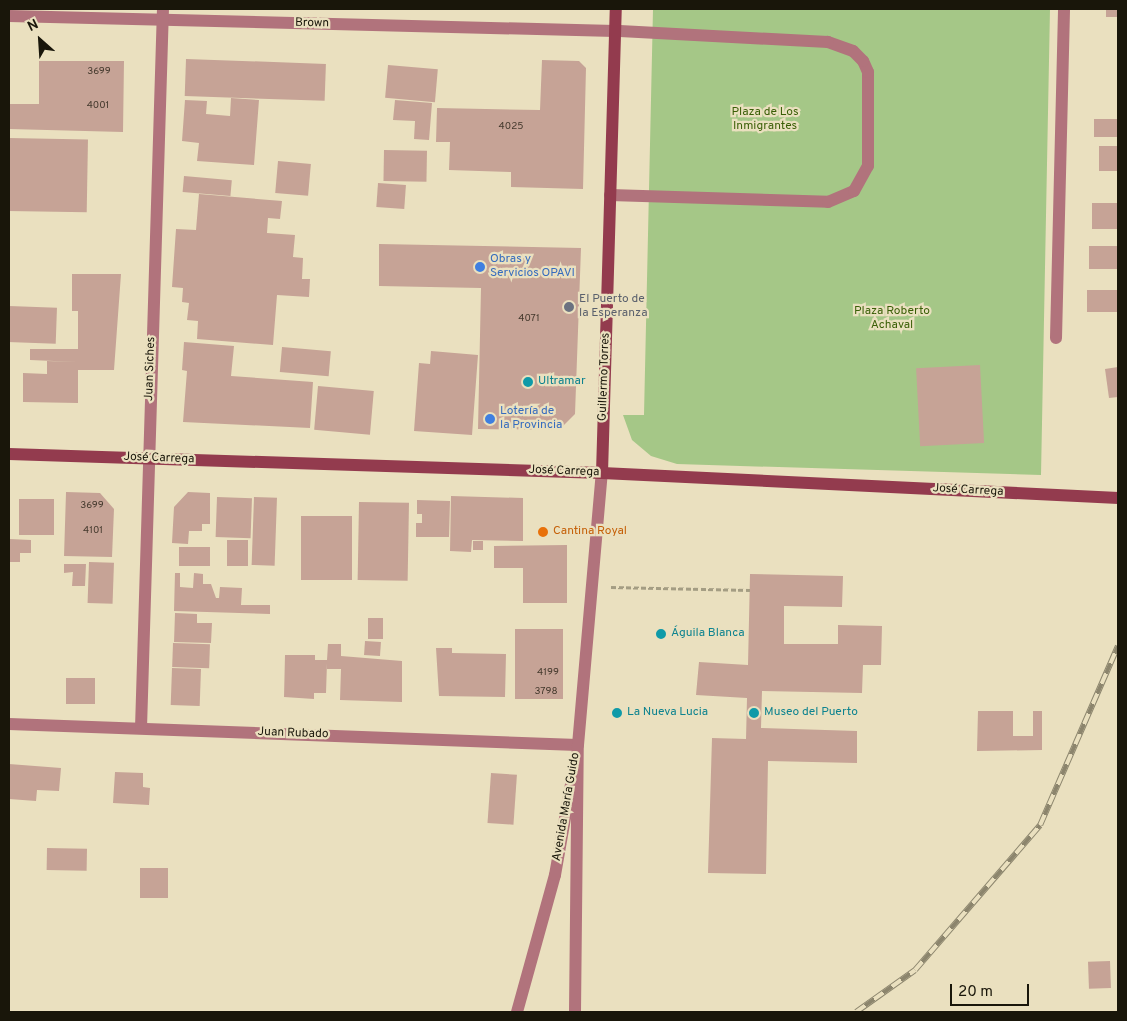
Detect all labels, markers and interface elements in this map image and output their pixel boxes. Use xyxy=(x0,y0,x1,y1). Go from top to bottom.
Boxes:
north arrow xyxy=(15,15,65,65)
text: N xyxy=(25,16,41,36)
street label: Brown xyxy=(295,17,329,31)
house number: 3699 xyxy=(87,66,111,78)
house number: 4001 xyxy=(87,100,109,112)
park label: Plaza de Los Inmigrantes xyxy=(731,106,799,134)
house number: 4025 xyxy=(499,121,523,133)
place label: Obras y Servicios OPAVI xyxy=(490,253,575,281)
marker: Obras y Servicios OPAVI xyxy=(474,261,486,273)
place label: El Puerto de la Esperanza xyxy=(579,293,647,321)
marker: El Puerto de la Esperanza xyxy=(563,301,575,313)
park label: Plaza Roberto Achaval xyxy=(854,305,930,333)
house number: 4071 xyxy=(518,313,540,325)
street label: Guillermo Torres xyxy=(596,332,614,422)
street label: Juan Siches xyxy=(143,336,159,402)
place label: Ultramar xyxy=(538,375,586,389)
marker: Ultramar xyxy=(522,376,534,388)
place label: Lotería de la Provincia xyxy=(500,405,562,433)
marker: Lotería de la Provincia xyxy=(484,413,496,425)
street label: José Carrega xyxy=(123,451,195,467)
street label: José Carrega xyxy=(528,464,600,480)
street label: José Carrega xyxy=(932,482,1004,500)
house number: 3699 xyxy=(80,500,104,512)
house number: 4101 xyxy=(83,525,103,537)
place label: Cantina Royal xyxy=(553,525,627,539)
marker: Cantina Royal xyxy=(537,526,549,538)
place label: Águila Blanca xyxy=(671,627,744,641)
marker: Águila Blanca xyxy=(655,628,667,640)
house number: 4199 xyxy=(537,667,559,679)
house number: 3798 xyxy=(534,686,558,698)
place label: La Nueva Lucia xyxy=(627,706,708,720)
place label: Museo del Puerto xyxy=(764,706,858,720)
marker: La Nueva Lucia xyxy=(611,707,623,719)
marker: Museo del Puerto xyxy=(748,707,760,719)
street label: Juan Rubado xyxy=(257,726,329,742)
street label: Avenida María Guido xyxy=(550,752,584,862)
scale bar xyxy=(952,974,1031,1006)
text: 20 m xyxy=(958,983,993,1002)

